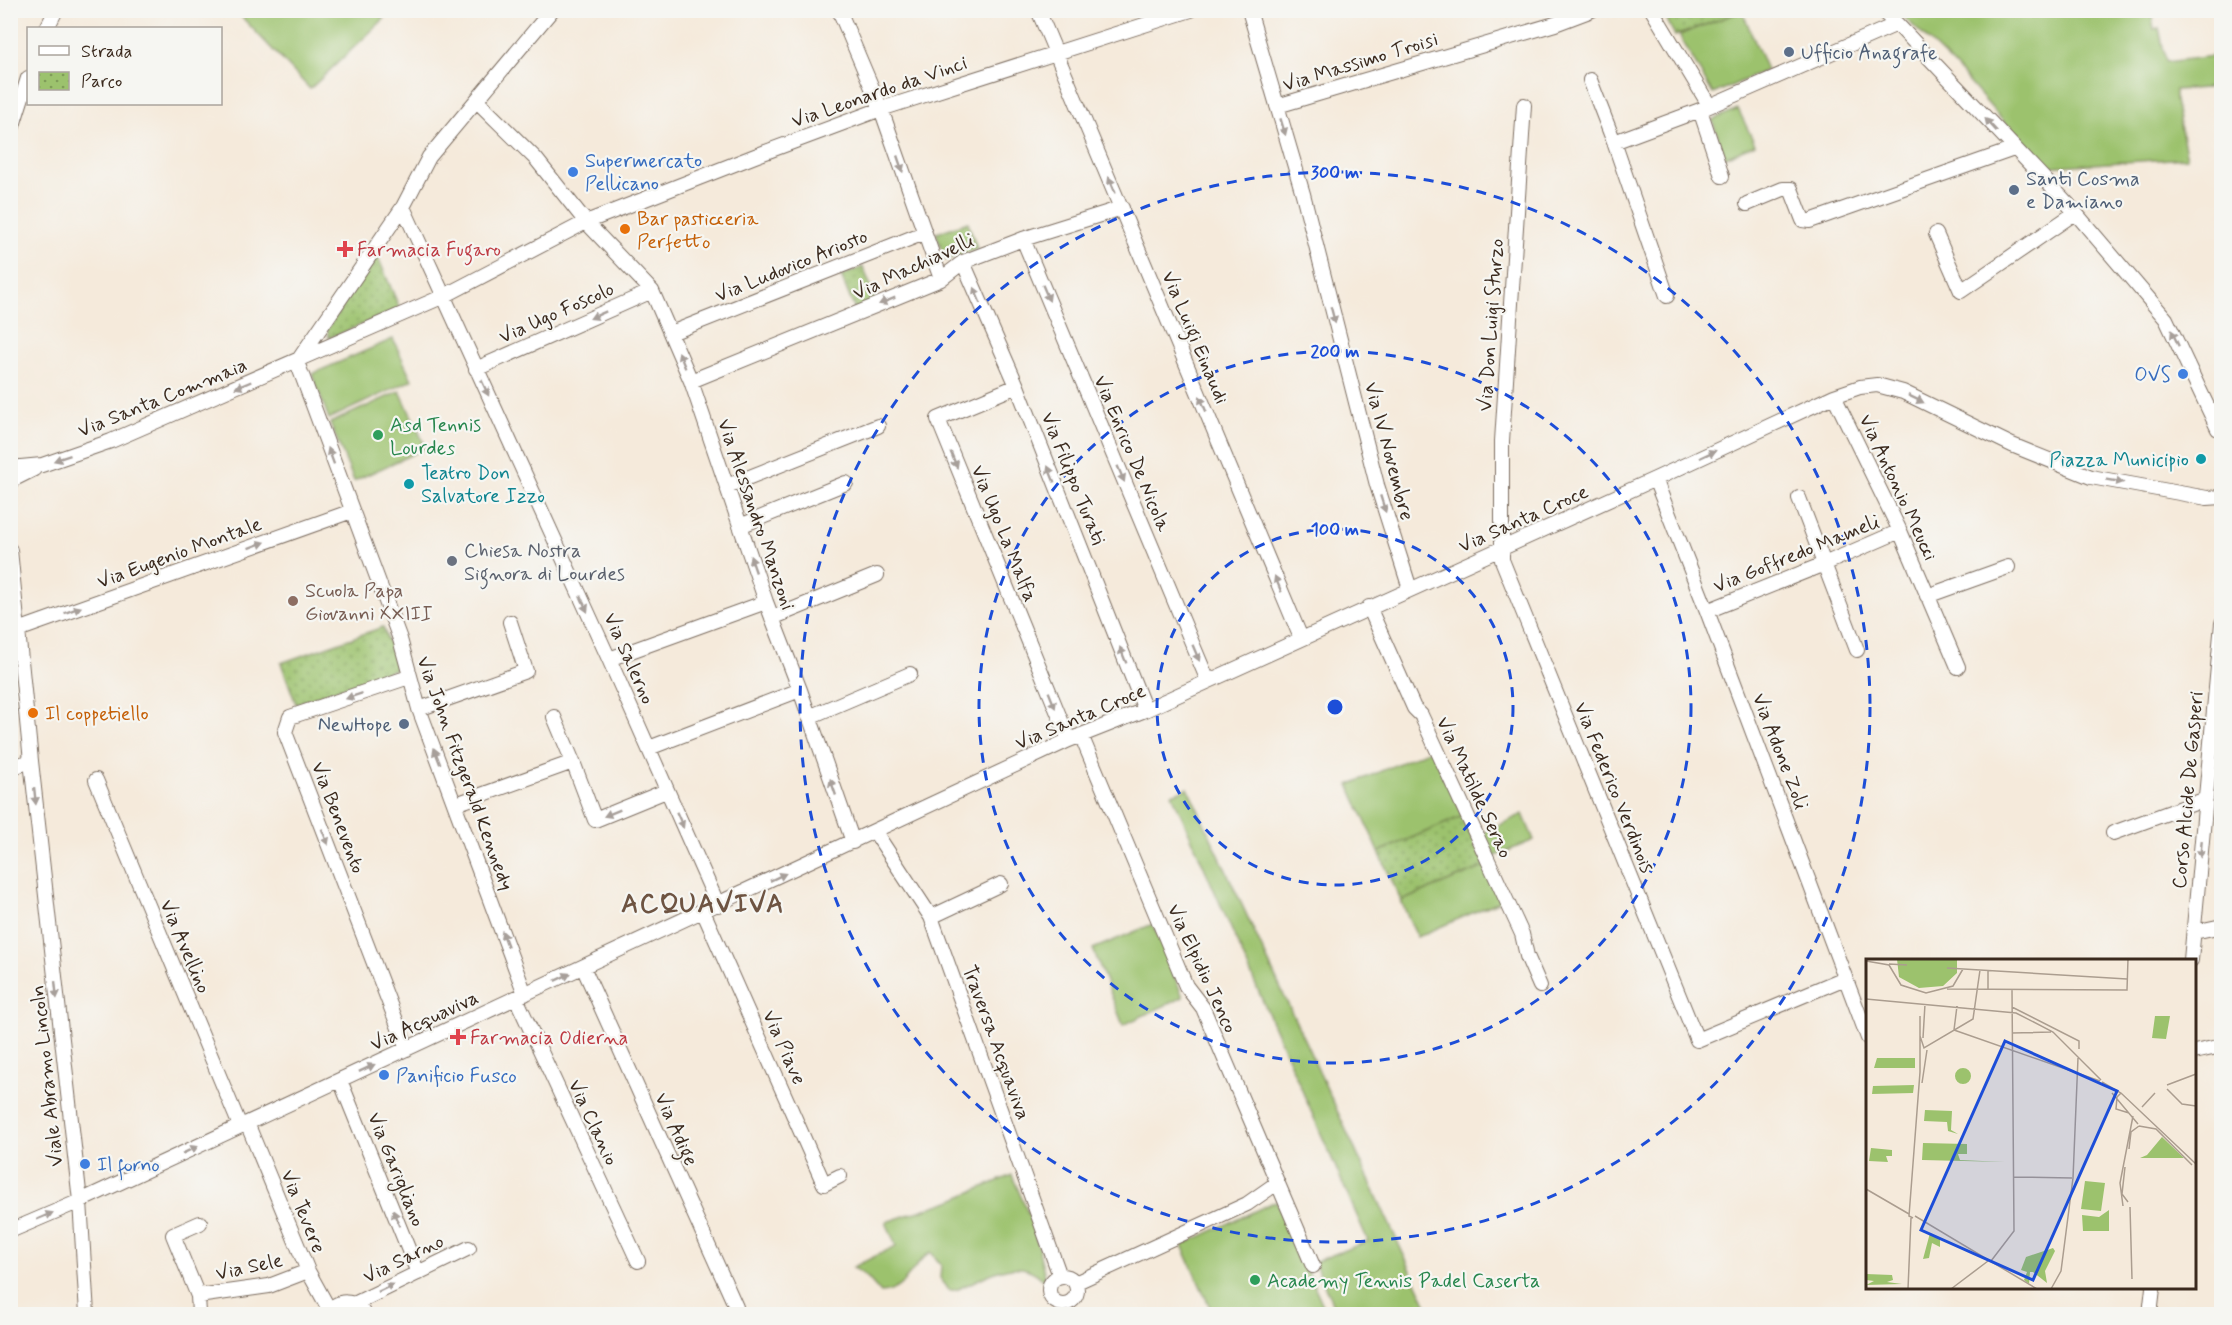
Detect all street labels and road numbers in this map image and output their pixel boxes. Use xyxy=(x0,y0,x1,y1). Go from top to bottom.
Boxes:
street label: Via Massimo Troisi xyxy=(1279,26,1441,99)
street label: Via Leonardo da Vinci xyxy=(788,50,971,135)
street label: Via Ludovico Ariosto xyxy=(711,223,872,309)
street label: Via Machiavelli xyxy=(849,227,979,307)
street label: Via Don Luigi Sturzo xyxy=(1472,238,1511,413)
street label: Via Luigi Einaudi xyxy=(1153,267,1235,409)
street label: Via Ugo Foscolo xyxy=(495,276,619,351)
street label: Via Santa Commaia xyxy=(74,352,251,445)
street label: Via Enrico De Nicola xyxy=(1086,371,1177,537)
street label: Via IV Novembre xyxy=(1357,379,1420,524)
street label: Via Filippo Turati xyxy=(1034,408,1112,549)
street label: Via Antonio Meucci xyxy=(1852,410,1943,565)
street label: Via Alessandro Manzoni xyxy=(710,415,801,614)
street label: Via Ugo La Malfa xyxy=(964,461,1043,606)
street label: Via Santa Croce xyxy=(1454,479,1593,560)
street label: Via Goffredo Mameli xyxy=(1709,509,1884,600)
street label: Via Eugenio Montale xyxy=(93,511,266,596)
street label: Via Salerno xyxy=(596,609,661,709)
street label: Via John Fitzgerald Kennedy xyxy=(410,653,520,894)
street label: Via Santa Croce xyxy=(1011,678,1150,757)
street label: Via Adone Zoli xyxy=(1745,689,1814,814)
street label: Corso Alcide De Gasperi xyxy=(2166,690,2211,890)
street label: Via Federico Verdinois xyxy=(1567,698,1660,877)
street label: Via Matilde Serao xyxy=(1429,713,1518,863)
street label: Via Benevento xyxy=(304,758,371,877)
street label: Via Avellino xyxy=(153,895,216,998)
street label: Via Elpidio Jenco xyxy=(1160,900,1243,1037)
street label: Traversa Acquaviva xyxy=(955,961,1036,1124)
street label: Viale Abramo Lincoln xyxy=(25,984,70,1168)
street label: Via Acquaviva xyxy=(366,984,483,1058)
street label: Via Piave xyxy=(755,1006,812,1089)
street label: Via Clanio xyxy=(561,1075,624,1170)
street label: Via Adige xyxy=(646,1089,704,1171)
street label: Via Garigliano xyxy=(359,1108,431,1231)
street label: Via Tevere xyxy=(274,1166,332,1257)
street label: Via Sarno xyxy=(359,1228,449,1291)
street label: Via Sele xyxy=(213,1247,285,1288)

